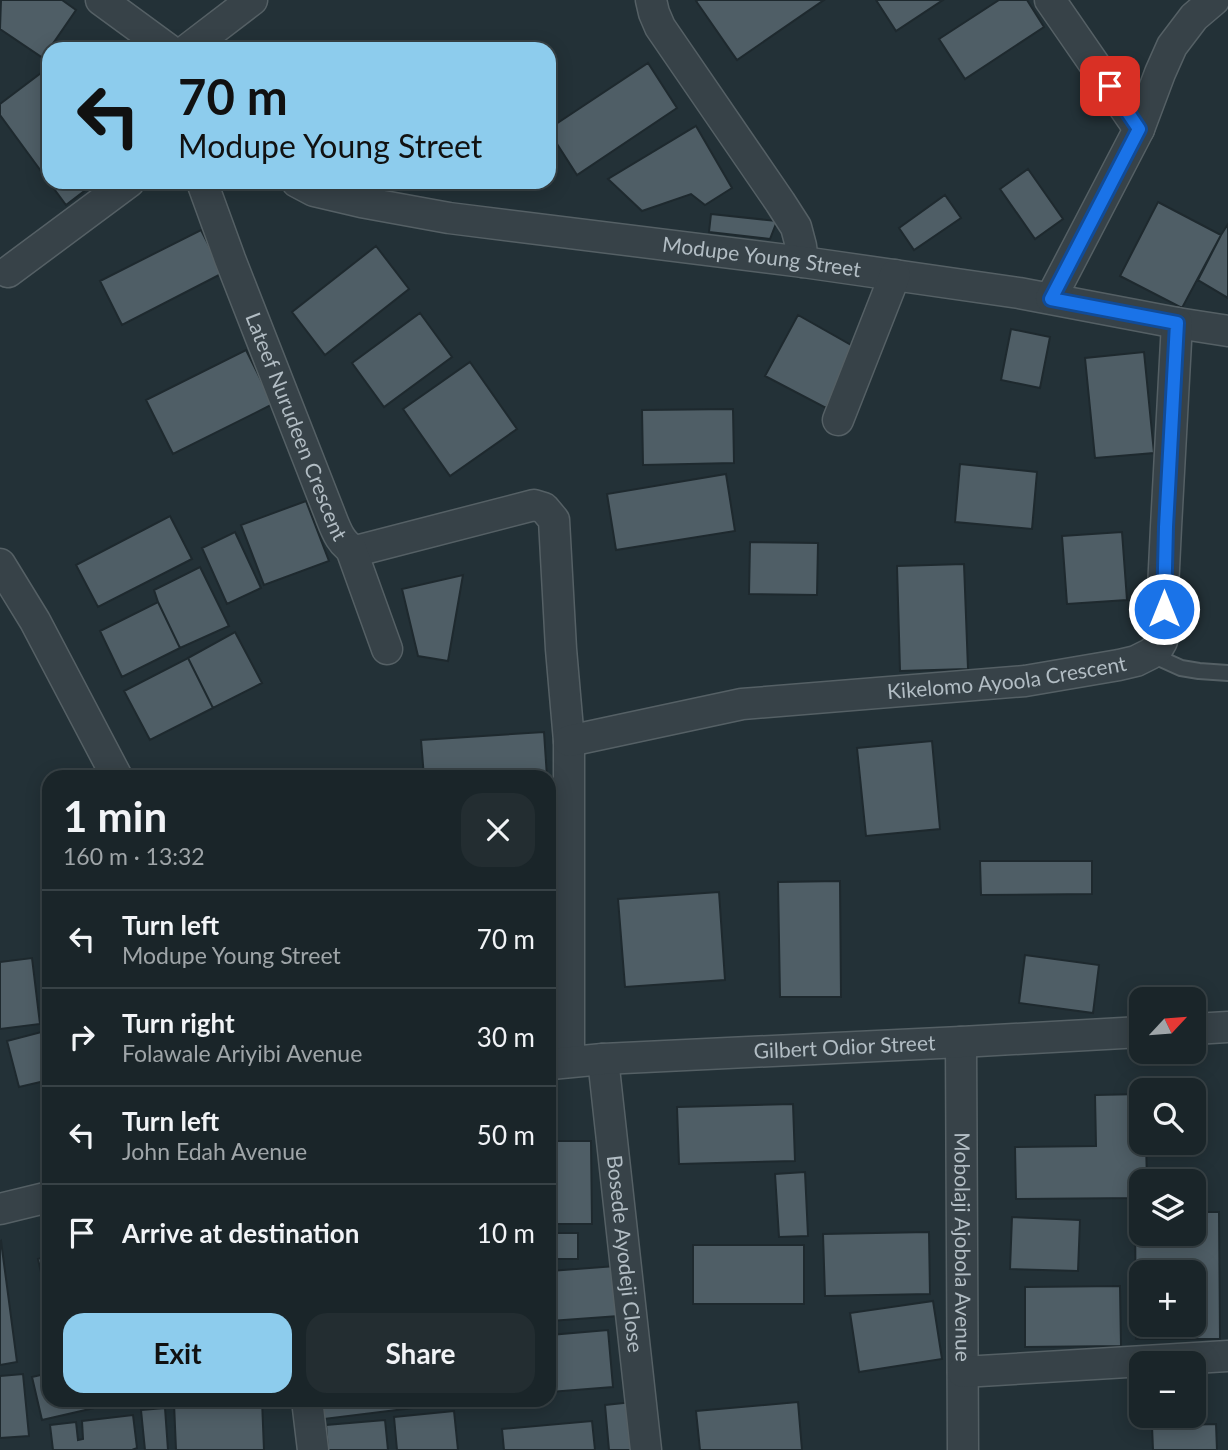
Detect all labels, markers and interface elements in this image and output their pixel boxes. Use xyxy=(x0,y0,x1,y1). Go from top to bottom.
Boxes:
pin xyxy=(1080,56,1140,116)
text: 70 m xyxy=(178,67,288,125)
icon: arrive xyxy=(1091,67,1129,105)
icon: left xyxy=(63,70,154,161)
text: Modupe Young Street xyxy=(178,126,482,165)
street label: Modupe Young Street xyxy=(661,231,863,281)
street label: Lateef Nurudeen Crescent xyxy=(241,309,353,545)
position arrow xyxy=(1127,572,1201,646)
street label: Kikelomo Ayoola Crescent xyxy=(886,650,1129,703)
text: 1 min xyxy=(63,791,167,841)
button: close xyxy=(461,793,535,867)
text: 160 m · 13:32 xyxy=(63,842,205,870)
text: Turn left xyxy=(122,909,219,941)
icon: left xyxy=(63,920,101,958)
text: 70 m xyxy=(477,923,535,955)
text: Modupe Young Street xyxy=(122,941,341,969)
north arrow xyxy=(1129,987,1206,1064)
map controls xyxy=(1129,987,1206,1428)
text: Turn right xyxy=(122,1007,235,1039)
icon: right xyxy=(63,1018,101,1056)
text: 30 m xyxy=(477,1021,535,1053)
street label: Gilbert Odior Street xyxy=(753,1029,936,1063)
text: Folawale Ariyibi Avenue xyxy=(122,1039,362,1067)
button: search xyxy=(1129,1078,1206,1155)
text: Turn left xyxy=(122,1105,219,1137)
icon: left xyxy=(63,1116,101,1154)
text: 50 m xyxy=(477,1119,535,1151)
street label: Mobolaji Ajobola Avenue xyxy=(950,1132,977,1362)
text: John Edah Avenue xyxy=(122,1137,307,1165)
street label: Bosede Ayodeji Close xyxy=(603,1154,649,1354)
button: layers xyxy=(1129,1169,1206,1246)
icon: arrive xyxy=(63,1214,101,1252)
text: Arrive at destination xyxy=(122,1217,359,1249)
text: 10 m xyxy=(477,1217,535,1249)
button: + xyxy=(1129,1260,1206,1337)
button: Exit xyxy=(63,1313,292,1393)
button: Share xyxy=(306,1313,535,1393)
button: − xyxy=(1129,1351,1206,1428)

